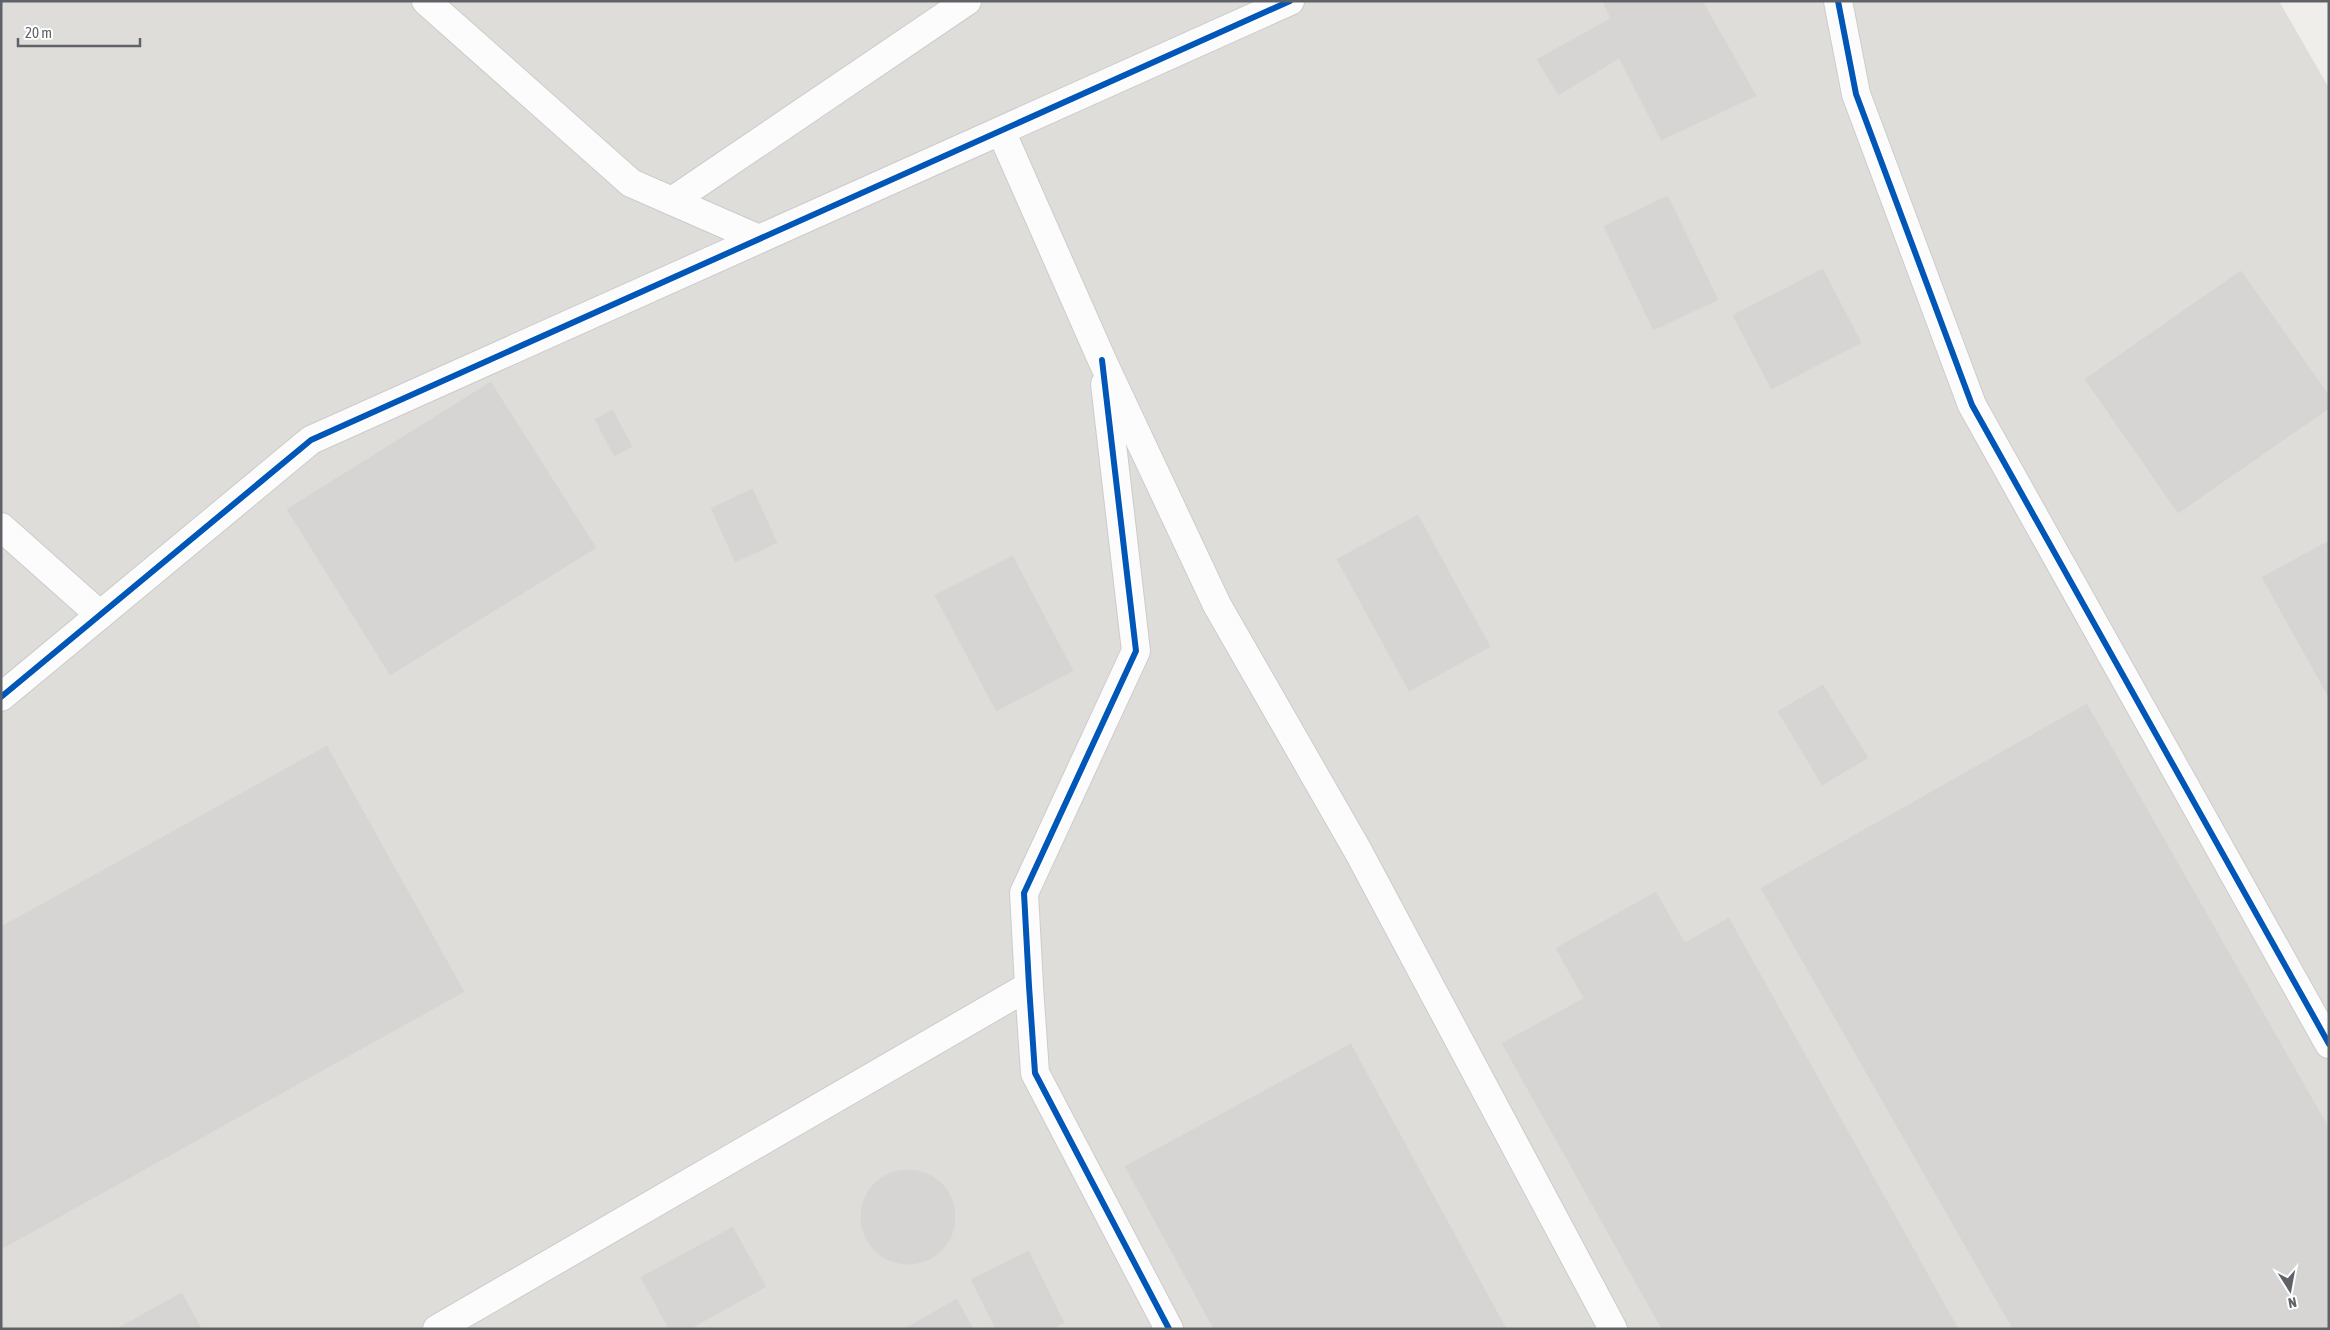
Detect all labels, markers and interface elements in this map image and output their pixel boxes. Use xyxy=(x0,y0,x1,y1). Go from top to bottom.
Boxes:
scale bar xyxy=(18,15,140,47)
text: 20 m xyxy=(25,24,52,41)
north arrow xyxy=(2265,1265,2315,1315)
text: N xyxy=(2287,1294,2298,1311)

